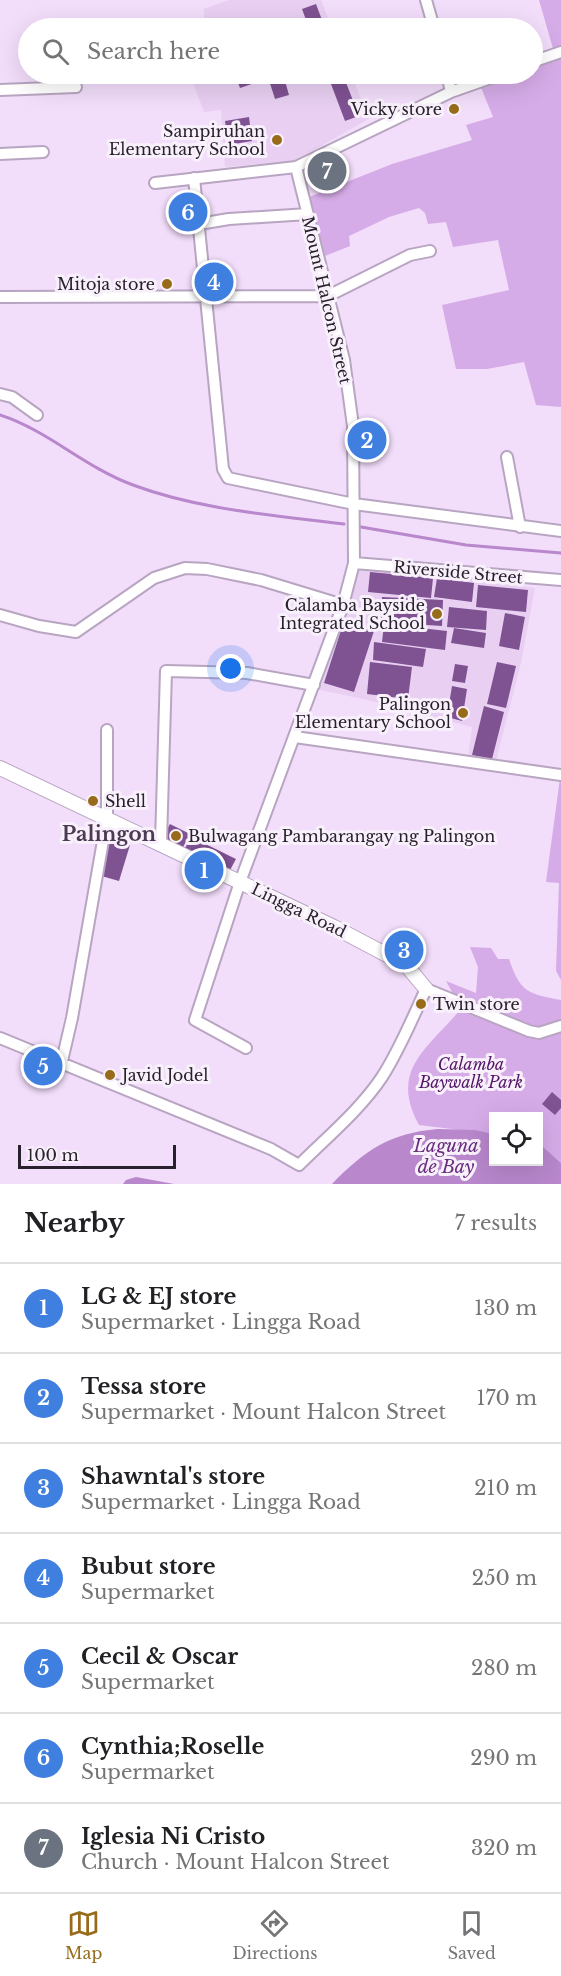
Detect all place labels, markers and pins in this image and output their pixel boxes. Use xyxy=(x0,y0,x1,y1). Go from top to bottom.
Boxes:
place label: Vicky store xyxy=(350,99,442,119)
marker: Vicky store xyxy=(447,102,461,116)
place label: Sampiruhan Elementary School xyxy=(109,121,265,159)
marker: Sampiruhan Elementary School xyxy=(270,133,284,147)
pin: 7 xyxy=(308,148,346,194)
pin: 6 xyxy=(168,190,207,234)
pin: 4 xyxy=(194,260,234,304)
place label: Mitoja store xyxy=(57,274,155,294)
marker: Mitoja store xyxy=(160,277,174,291)
pin: 2 xyxy=(348,418,386,462)
place label: Calamba Bayside Integrated School xyxy=(279,595,425,633)
marker: Calamba Bayside Integrated School xyxy=(430,607,444,621)
place label: Palingon Elementary School xyxy=(295,694,451,732)
marker: Palingon Elementary School xyxy=(456,706,470,720)
place label: Shell xyxy=(105,791,146,811)
marker: Shell xyxy=(86,794,100,808)
place label: Bulwagang Pambarangay ng Palingon xyxy=(188,826,495,846)
marker: Bulwagang Pambarangay ng Palingon xyxy=(169,829,183,843)
pin: 1 xyxy=(184,848,224,892)
pin: 3 xyxy=(384,928,424,972)
place label: Twin store xyxy=(433,994,520,1014)
marker: Twin store xyxy=(414,997,428,1011)
pin: 5 xyxy=(24,1044,63,1088)
place label: Javid Jodel xyxy=(120,1065,208,1085)
marker: Javid Jodel xyxy=(103,1068,117,1082)

